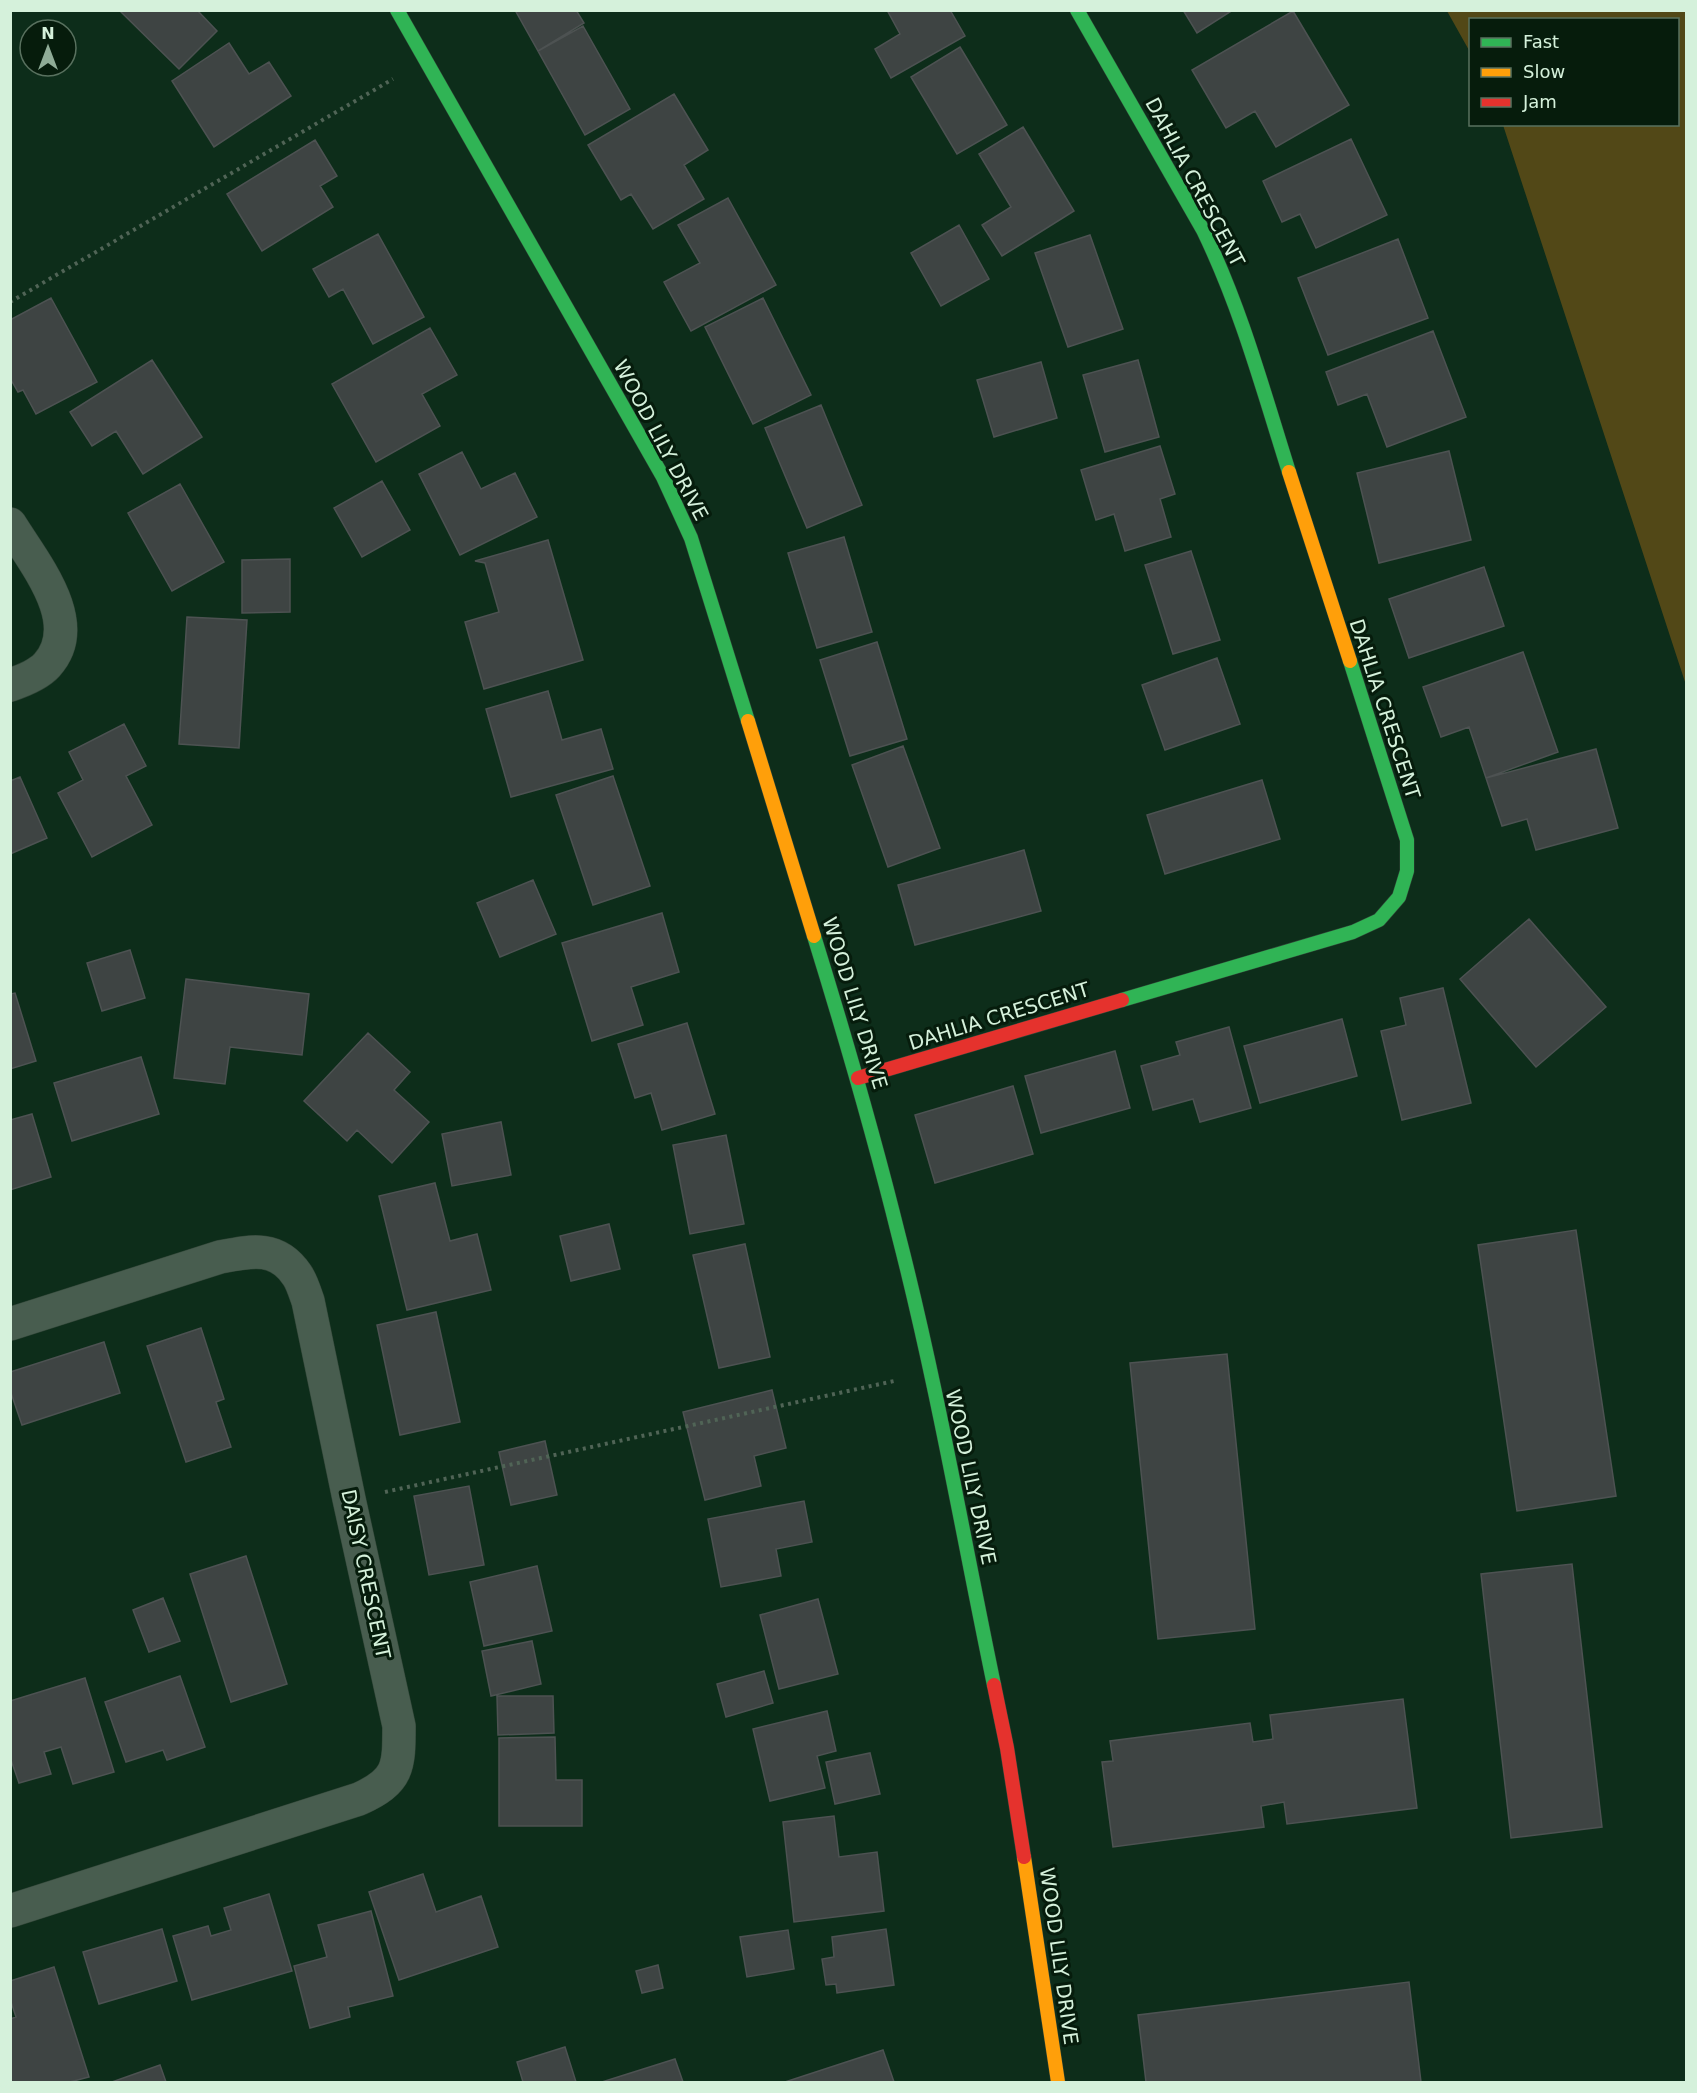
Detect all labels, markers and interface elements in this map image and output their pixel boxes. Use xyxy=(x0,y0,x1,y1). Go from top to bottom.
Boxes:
north arrow xyxy=(18,18,78,78)
legend xyxy=(1469,18,1679,126)
text: N xyxy=(41,24,55,43)
text: Fast xyxy=(1523,31,1559,52)
text: Slow xyxy=(1523,61,1565,82)
text: Jam xyxy=(1522,91,1557,112)
street label: DAHLIA CRESCENT xyxy=(1140,93,1250,271)
street label: WOOD LILY DRIVE xyxy=(608,356,714,524)
street label: DAHLIA CRESCENT xyxy=(1345,616,1426,803)
street label: WOOD LILY DRIVE xyxy=(817,914,893,1092)
street label: DAHLIA CRESCENT xyxy=(906,977,1093,1055)
street label: WOOD LILY DRIVE xyxy=(941,1387,1001,1567)
street label: DAISY CRESCENT xyxy=(336,1487,396,1662)
street label: WOOD LILY DRIVE xyxy=(1035,1866,1083,2046)

